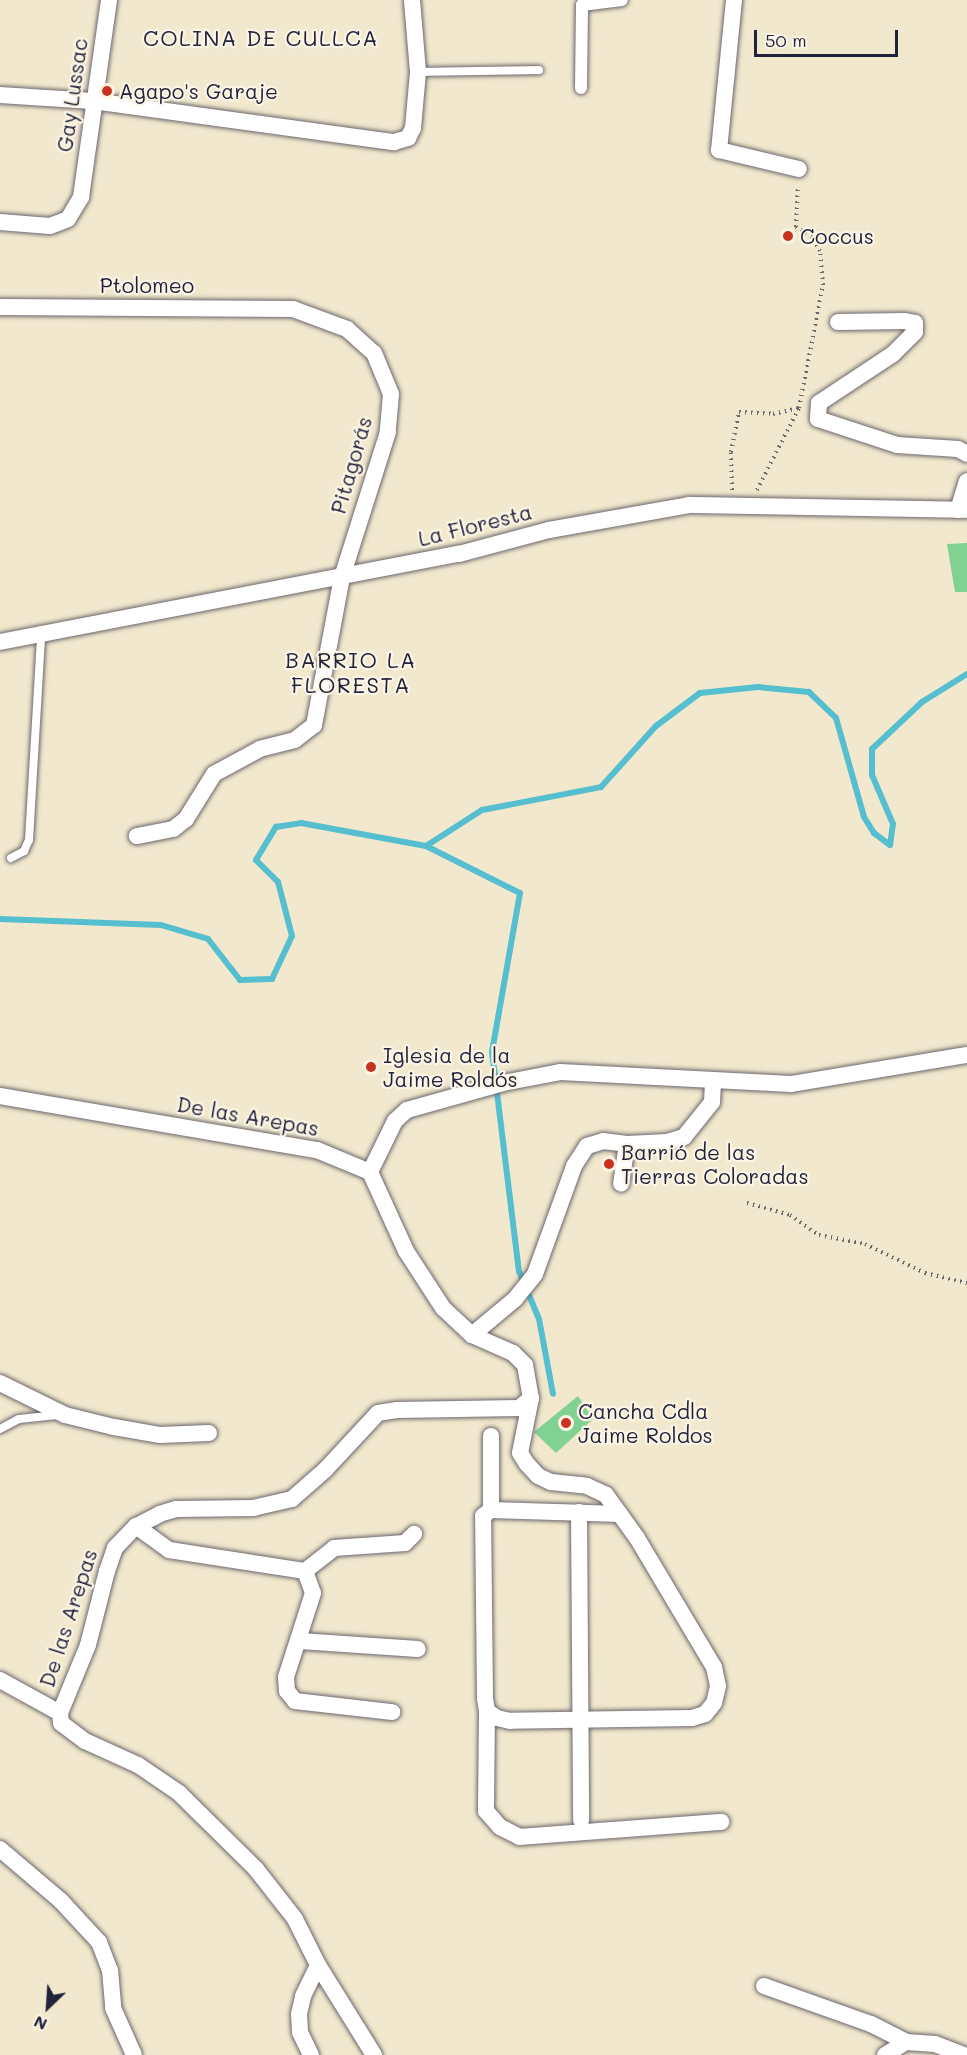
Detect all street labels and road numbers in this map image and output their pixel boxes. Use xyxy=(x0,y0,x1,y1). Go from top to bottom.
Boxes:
street label: Gay Lussac xyxy=(52,36,92,154)
street label: Ptolomeo xyxy=(100,272,194,298)
street label: Pitagorás xyxy=(325,413,377,517)
street label: La Floresta xyxy=(415,499,535,551)
street label: De las Arepas xyxy=(175,1091,321,1141)
street label: De las Arepas xyxy=(34,1546,102,1690)

